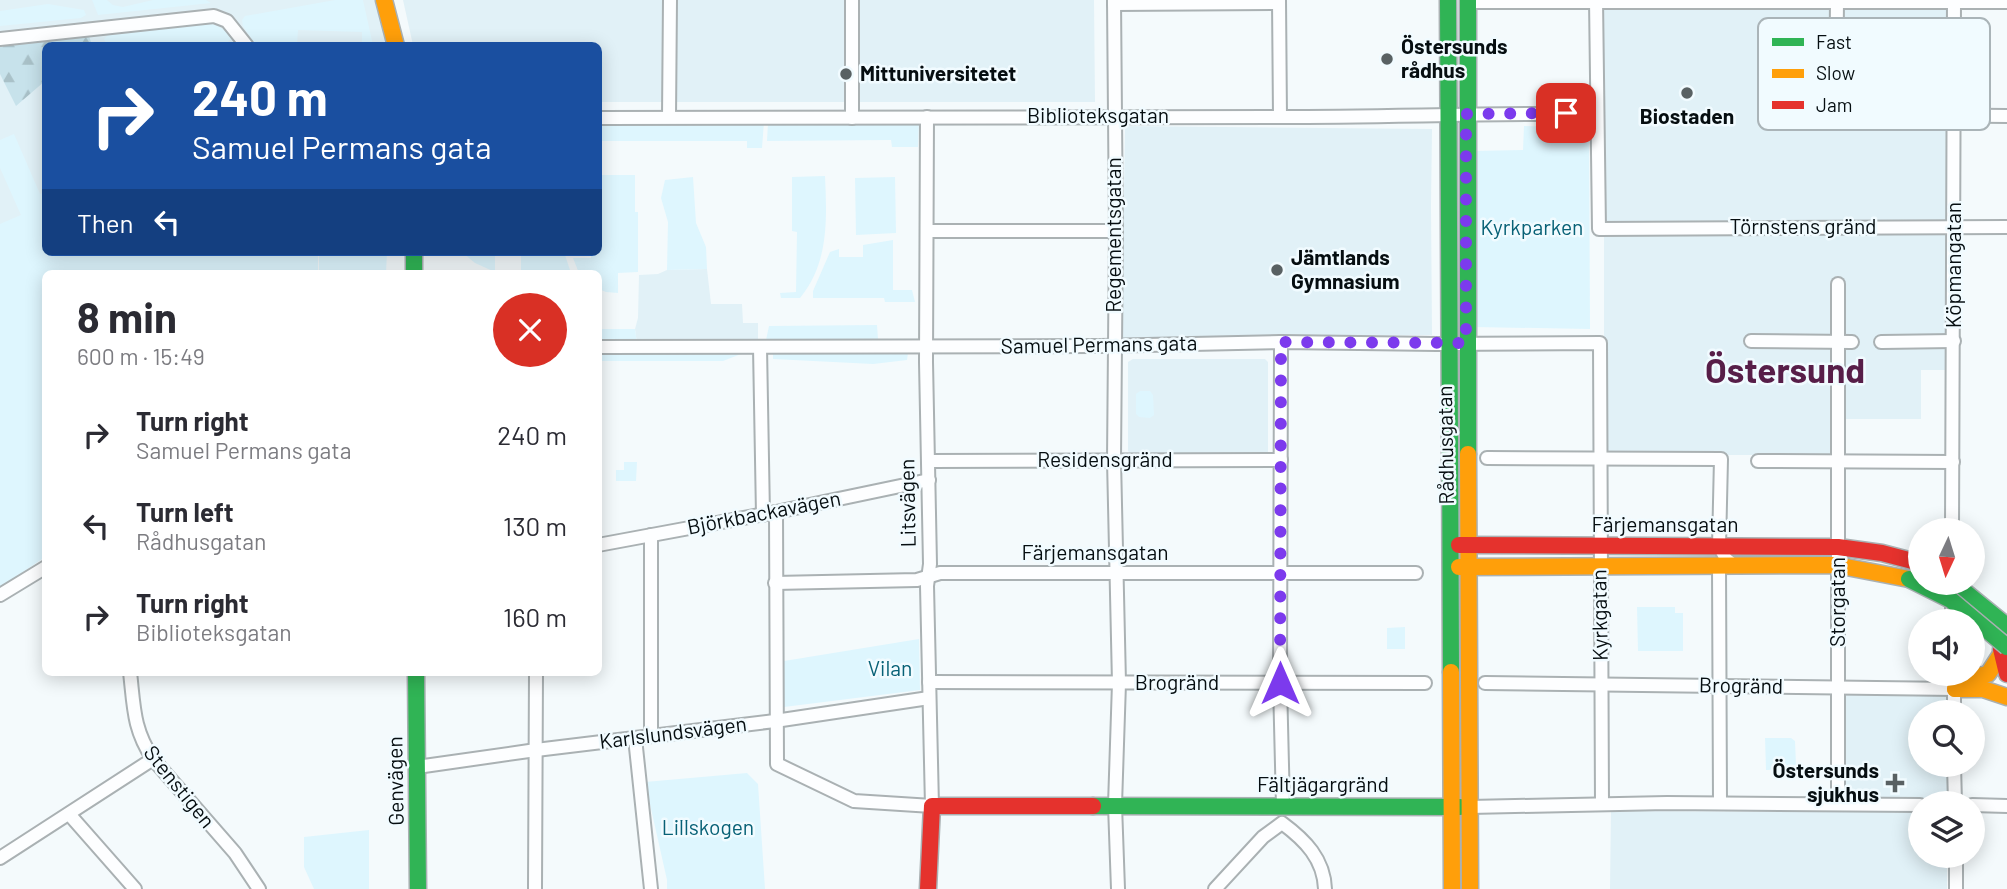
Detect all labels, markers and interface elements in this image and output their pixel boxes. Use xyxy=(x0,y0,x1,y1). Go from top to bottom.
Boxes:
legend xyxy=(1758,18,1990,130)
text: Fast xyxy=(1816,30,1852,53)
place label: Östersunds rådhus xyxy=(1401,33,1508,82)
marker: Östersunds rådhus xyxy=(1379,51,1395,67)
place label: Mittuniversitetet xyxy=(860,60,1016,85)
text: Slow xyxy=(1816,61,1855,84)
marker: Mittuniversitetet xyxy=(838,66,854,82)
text: 240 m xyxy=(192,67,328,126)
icon: right xyxy=(77,70,168,161)
pin xyxy=(1536,83,1596,143)
marker: Biostaden xyxy=(1679,85,1695,101)
text: Jam xyxy=(1816,93,1852,116)
icon: arrive xyxy=(1547,94,1585,132)
street label: Biblioteksgatan xyxy=(1027,102,1169,127)
place label: Biostaden xyxy=(1640,103,1734,128)
text: Samuel Permans gata xyxy=(192,127,492,165)
street label: Regementsgatan xyxy=(1100,157,1125,313)
street label: Köpmangatan xyxy=(1940,202,1965,328)
icon: left xyxy=(148,203,186,241)
text: Then xyxy=(77,207,134,238)
street label: Törnstens gränd xyxy=(1729,213,1877,238)
park label: Kyrkparken xyxy=(1481,214,1583,239)
place label: Jämtlands Gymnasium xyxy=(1291,244,1399,293)
marker: Jämtlands Gymnasium xyxy=(1269,262,1285,278)
text: 8 min xyxy=(77,291,177,341)
button: close xyxy=(493,293,567,367)
street label: Samuel Permans gata xyxy=(1000,329,1198,358)
text: 600 m · 15:49 xyxy=(77,342,205,370)
district label: Östersund xyxy=(1705,348,1865,390)
street label: Rådhusgatan xyxy=(1431,385,1458,505)
text: Turn right xyxy=(136,405,249,436)
icon: right xyxy=(77,416,115,454)
text: 240 m xyxy=(497,419,567,450)
text: Samuel Permans gata xyxy=(136,436,351,464)
street label: Residensgränd xyxy=(1037,446,1173,471)
street label: Litsvägen xyxy=(893,459,920,548)
street label: Björkbackavägen xyxy=(685,484,843,539)
text: Turn left xyxy=(136,496,234,527)
icon: left xyxy=(77,507,115,545)
text: 130 m xyxy=(503,510,567,541)
street label: Färjemansgatan xyxy=(1591,511,1739,536)
north arrow xyxy=(1908,518,1984,595)
map controls xyxy=(1908,518,1985,868)
text: Rådhusgatan xyxy=(136,527,266,555)
street label: Färjemansgatan xyxy=(1021,539,1169,564)
street label: Storgatan xyxy=(1824,557,1849,647)
street label: Kyrkgatan xyxy=(1585,569,1612,661)
text: Turn right xyxy=(136,587,249,618)
icon: right xyxy=(77,598,115,636)
text: 160 m xyxy=(503,601,567,632)
button: sound xyxy=(1908,609,1985,686)
text: Biblioteksgatan xyxy=(136,618,292,646)
position arrow xyxy=(1243,646,1317,720)
park label: Vilan xyxy=(868,655,912,680)
street label: Brogränd xyxy=(1135,669,1219,694)
street label: Brogränd xyxy=(1699,671,1783,698)
button: search xyxy=(1908,700,1985,777)
street label: Karlslundsvägen xyxy=(598,710,748,753)
street label: Genvägen xyxy=(381,736,408,826)
street label: Stenstigen xyxy=(139,740,221,832)
place label: Östersunds sjukhus xyxy=(1772,757,1879,806)
street label: Fältjägargränd xyxy=(1257,771,1389,796)
marker: Östersunds sjukhus xyxy=(1885,773,1905,793)
button: layers xyxy=(1908,791,1985,868)
park label: Lillskogen xyxy=(662,814,754,839)

